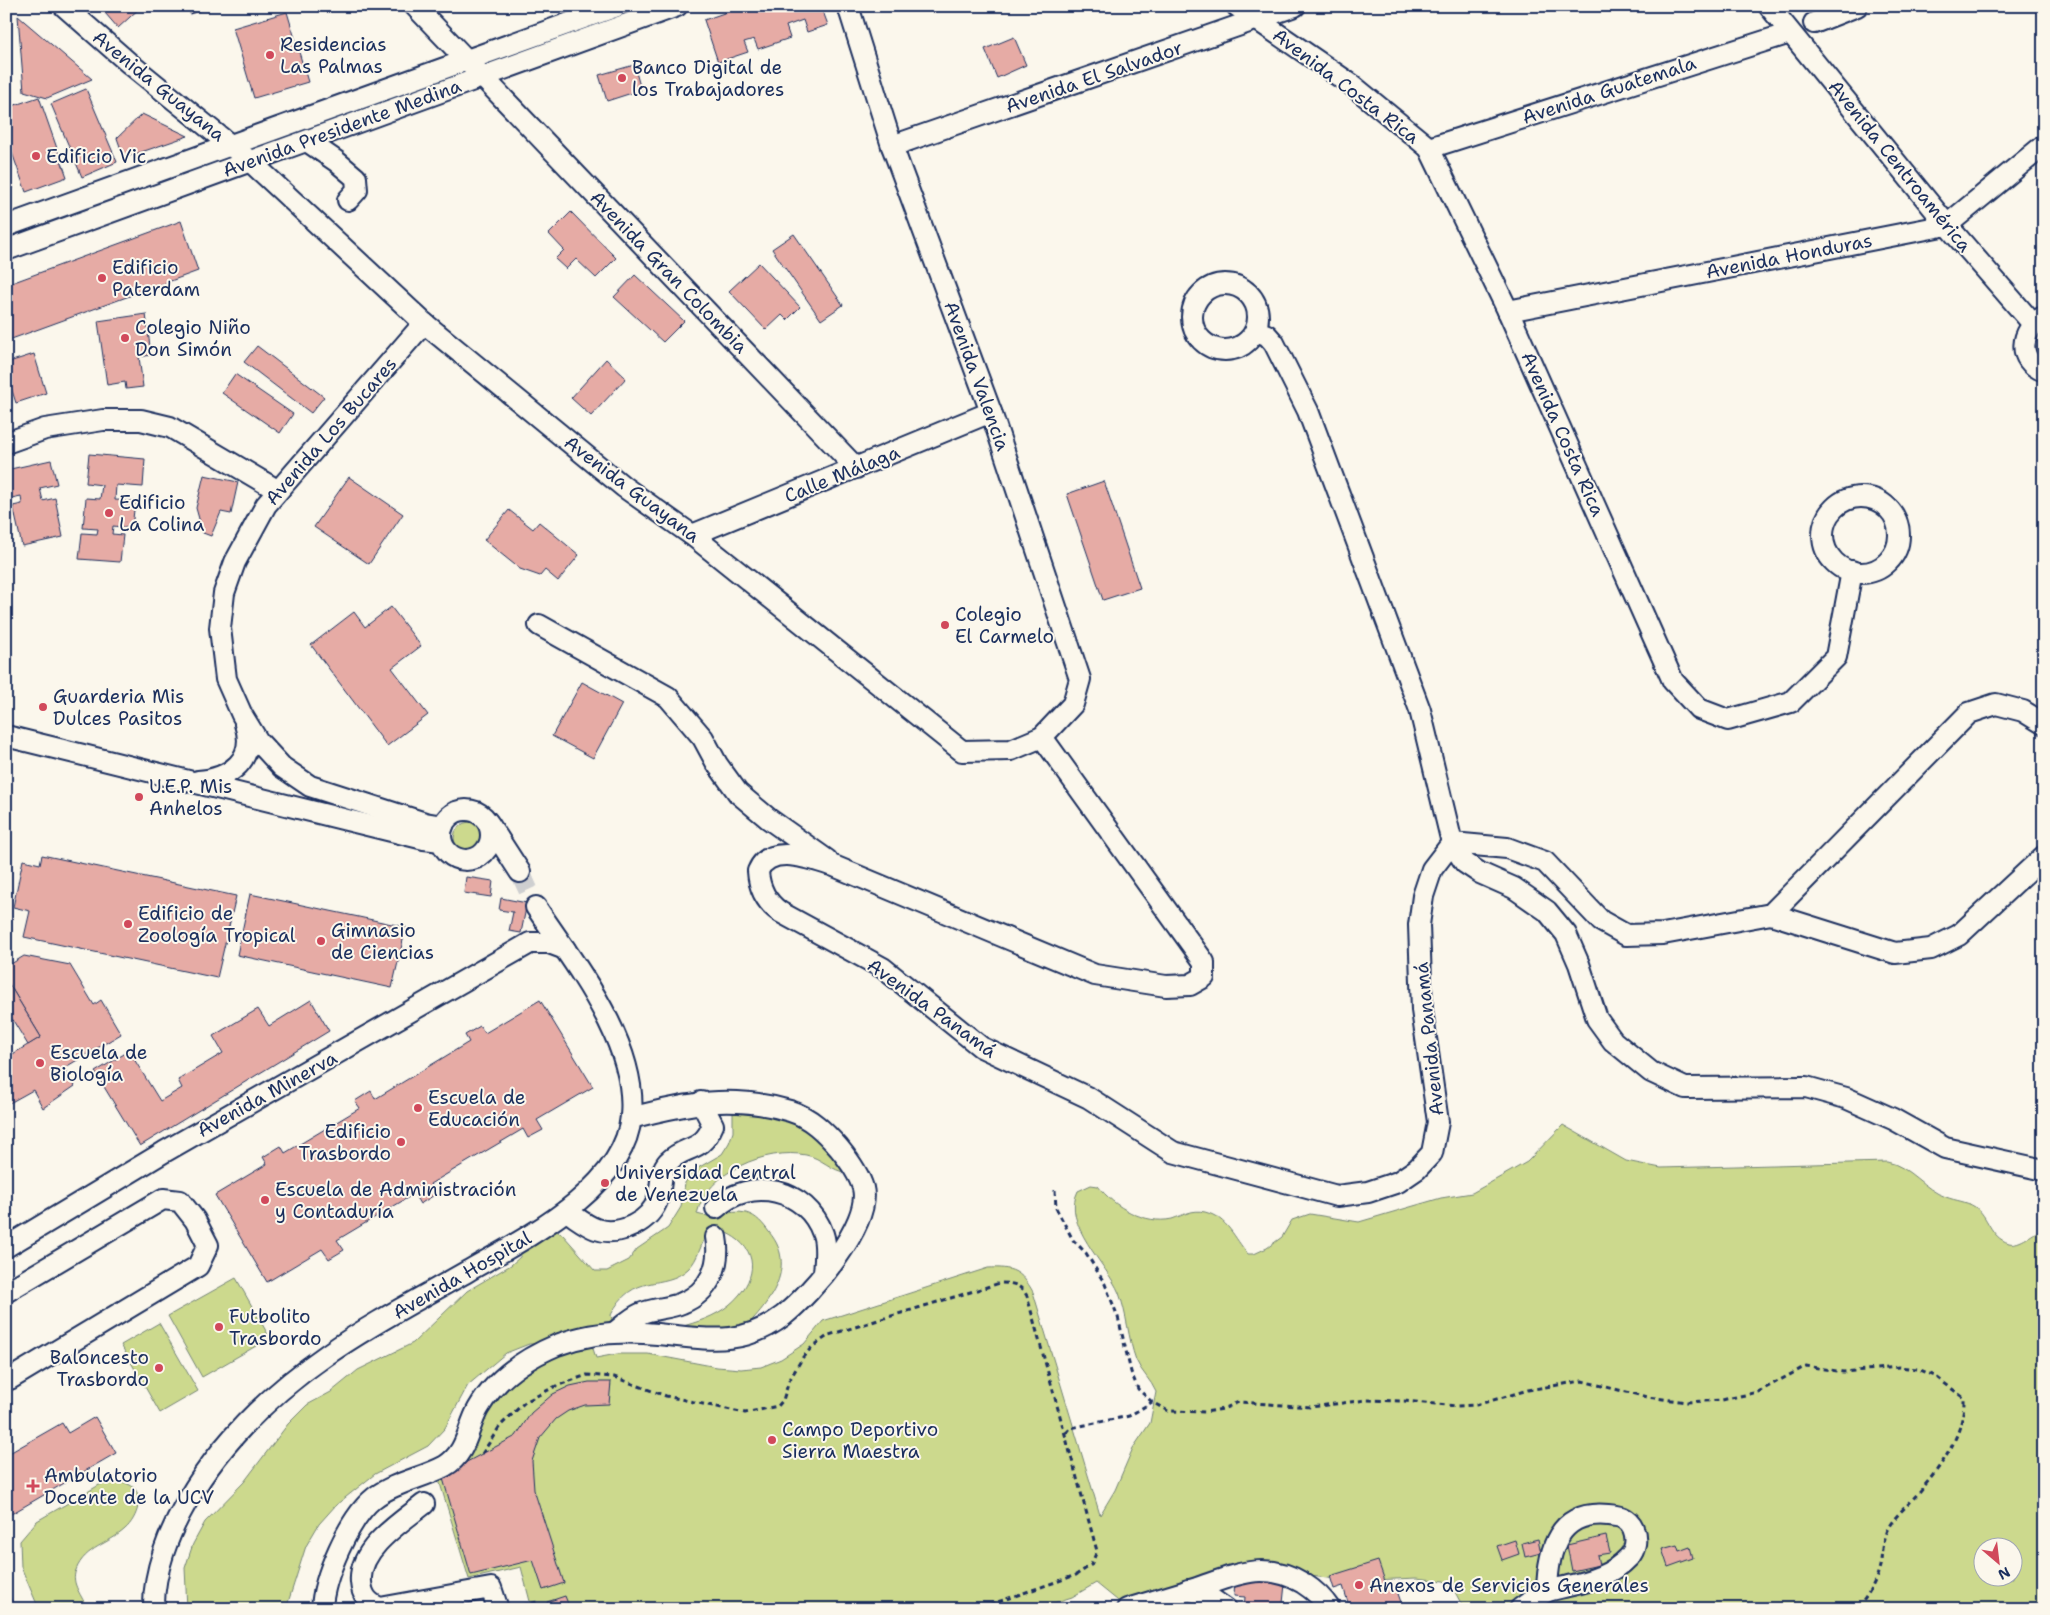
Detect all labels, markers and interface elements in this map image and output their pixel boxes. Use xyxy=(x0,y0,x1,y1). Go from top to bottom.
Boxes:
street label: Avenida Costa Rica xyxy=(1268,23,1425,150)
street label: Avenida Guayana xyxy=(88,25,231,147)
place label: Residencias Las Palmas xyxy=(280,32,387,79)
street label: Avenida El Salvador xyxy=(1002,35,1186,119)
marker: Residencias Las Palmas xyxy=(264,49,276,61)
street label: Avenida Guatemala xyxy=(1519,50,1699,130)
place label: Banco Digital de los Trabajadores xyxy=(632,55,784,102)
marker: Banco Digital de los Trabajadores xyxy=(616,72,628,84)
street label: Avenida Presidente Medina xyxy=(219,73,465,183)
street label: Avenida Centroamérica xyxy=(1823,75,1977,257)
place label: Edificio Vic xyxy=(46,144,146,169)
marker: Edificio Vic xyxy=(30,150,42,162)
street label: Avenida Gran Colombia xyxy=(585,185,753,359)
street label: Avenida Honduras xyxy=(1704,228,1874,284)
place label: Edificio Paterdam xyxy=(112,255,200,302)
marker: Edificio Paterdam xyxy=(96,272,108,284)
street label: Avenida Valencia xyxy=(938,298,1016,454)
place label: Colegio Niño Don Simón xyxy=(135,315,251,362)
marker: Colegio Niño Don Simón xyxy=(119,332,131,344)
street label: Avenida Costa Rica xyxy=(1515,348,1611,520)
street label: Avenida Los Bucares xyxy=(260,352,402,510)
street label: Avenida Guayana xyxy=(559,430,705,548)
street label: Calle Málaga xyxy=(781,439,904,508)
place label: Edificio La Colina xyxy=(119,490,204,537)
marker: Edificio La Colina xyxy=(103,507,115,519)
place label: Colegio El Carmelo xyxy=(955,602,1054,649)
marker: Colegio El Carmelo xyxy=(939,619,951,631)
place label: Guarderia Mis Dulces Pasitos xyxy=(53,684,185,731)
marker: Guarderia Mis Dulces Pasitos xyxy=(37,701,49,713)
place label: U.E.P. Mis Anhelos xyxy=(149,774,232,821)
marker: U.E.P. Mis Anhelos xyxy=(133,791,145,803)
place label: Edificio de Zoología Tropical xyxy=(138,901,296,948)
marker: Edificio de Zoología Tropical xyxy=(122,918,134,930)
place label: Gimnasio de Ciencias xyxy=(331,918,434,965)
marker: Gimnasio de Ciencias xyxy=(315,935,327,947)
street label: Avenida Panamá xyxy=(862,953,1002,1064)
street label: Avenida Panamá xyxy=(1408,961,1449,1117)
place label: Escuela de Biología xyxy=(50,1040,148,1087)
street label: Avenida Minerva xyxy=(192,1045,342,1143)
marker: Escuela de Biología xyxy=(34,1057,46,1069)
place label: Escuela de Educación xyxy=(428,1085,526,1132)
marker: Escuela de Educación xyxy=(412,1102,424,1114)
place label: Edificio Trasbordo xyxy=(298,1119,391,1166)
marker: Edificio Trasbordo xyxy=(395,1136,407,1148)
place label: Universidad Central de Venezuela xyxy=(615,1160,796,1207)
place label: Escuela de Administración y Contaduría xyxy=(275,1177,516,1224)
marker: Universidad Central de Venezuela xyxy=(599,1177,611,1189)
marker: Escuela de Administración y Contaduría xyxy=(259,1194,271,1206)
street label: Avenida Hospital xyxy=(388,1225,536,1325)
place label: Futbolito Trasbordo xyxy=(229,1304,322,1351)
marker: Futbolito Trasbordo xyxy=(213,1321,225,1333)
place label: Baloncesto Trasbordo xyxy=(50,1345,149,1392)
marker: Baloncesto Trasbordo xyxy=(153,1362,165,1374)
place label: Campo Deportivo Sierra Maestra xyxy=(782,1417,938,1464)
marker: Campo Deportivo Sierra Maestra xyxy=(766,1434,778,1446)
place label: Ambulatorio Docente de la UCV xyxy=(44,1463,214,1510)
marker: Ambulatorio Docente de la UCV xyxy=(26,1479,40,1493)
north arrow xyxy=(1972,1538,2022,1588)
text: N xyxy=(1995,1563,2013,1584)
place label: Anexos de Servicios Generales xyxy=(1369,1573,1649,1598)
marker: Anexos de Servicios Generales xyxy=(1353,1579,1365,1591)

